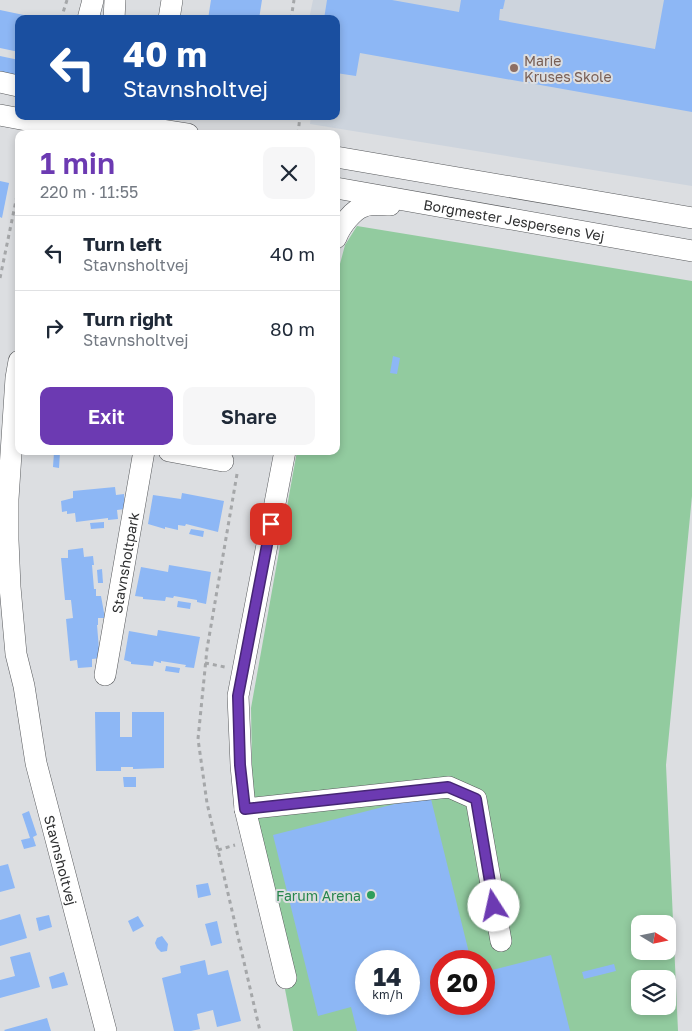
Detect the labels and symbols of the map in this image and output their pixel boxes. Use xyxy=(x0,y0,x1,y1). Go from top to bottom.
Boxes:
place label: Marie Kruses Skole xyxy=(524,52,612,85)
marker: Marie Kruses Skole xyxy=(508,62,520,74)
street label: Borgmester Jespersens Vej xyxy=(422,195,606,244)
pin xyxy=(250,503,292,545)
street label: Stavnsholtpark xyxy=(107,511,142,615)
street label: Stavnsholtvej xyxy=(41,813,81,907)
position arrow xyxy=(467,879,519,931)
place label: Farum Arena xyxy=(276,887,361,904)
marker: Farum Arena xyxy=(365,889,377,901)
north arrow xyxy=(631,915,676,960)
speed limit sign: 20 xyxy=(430,950,495,1015)

